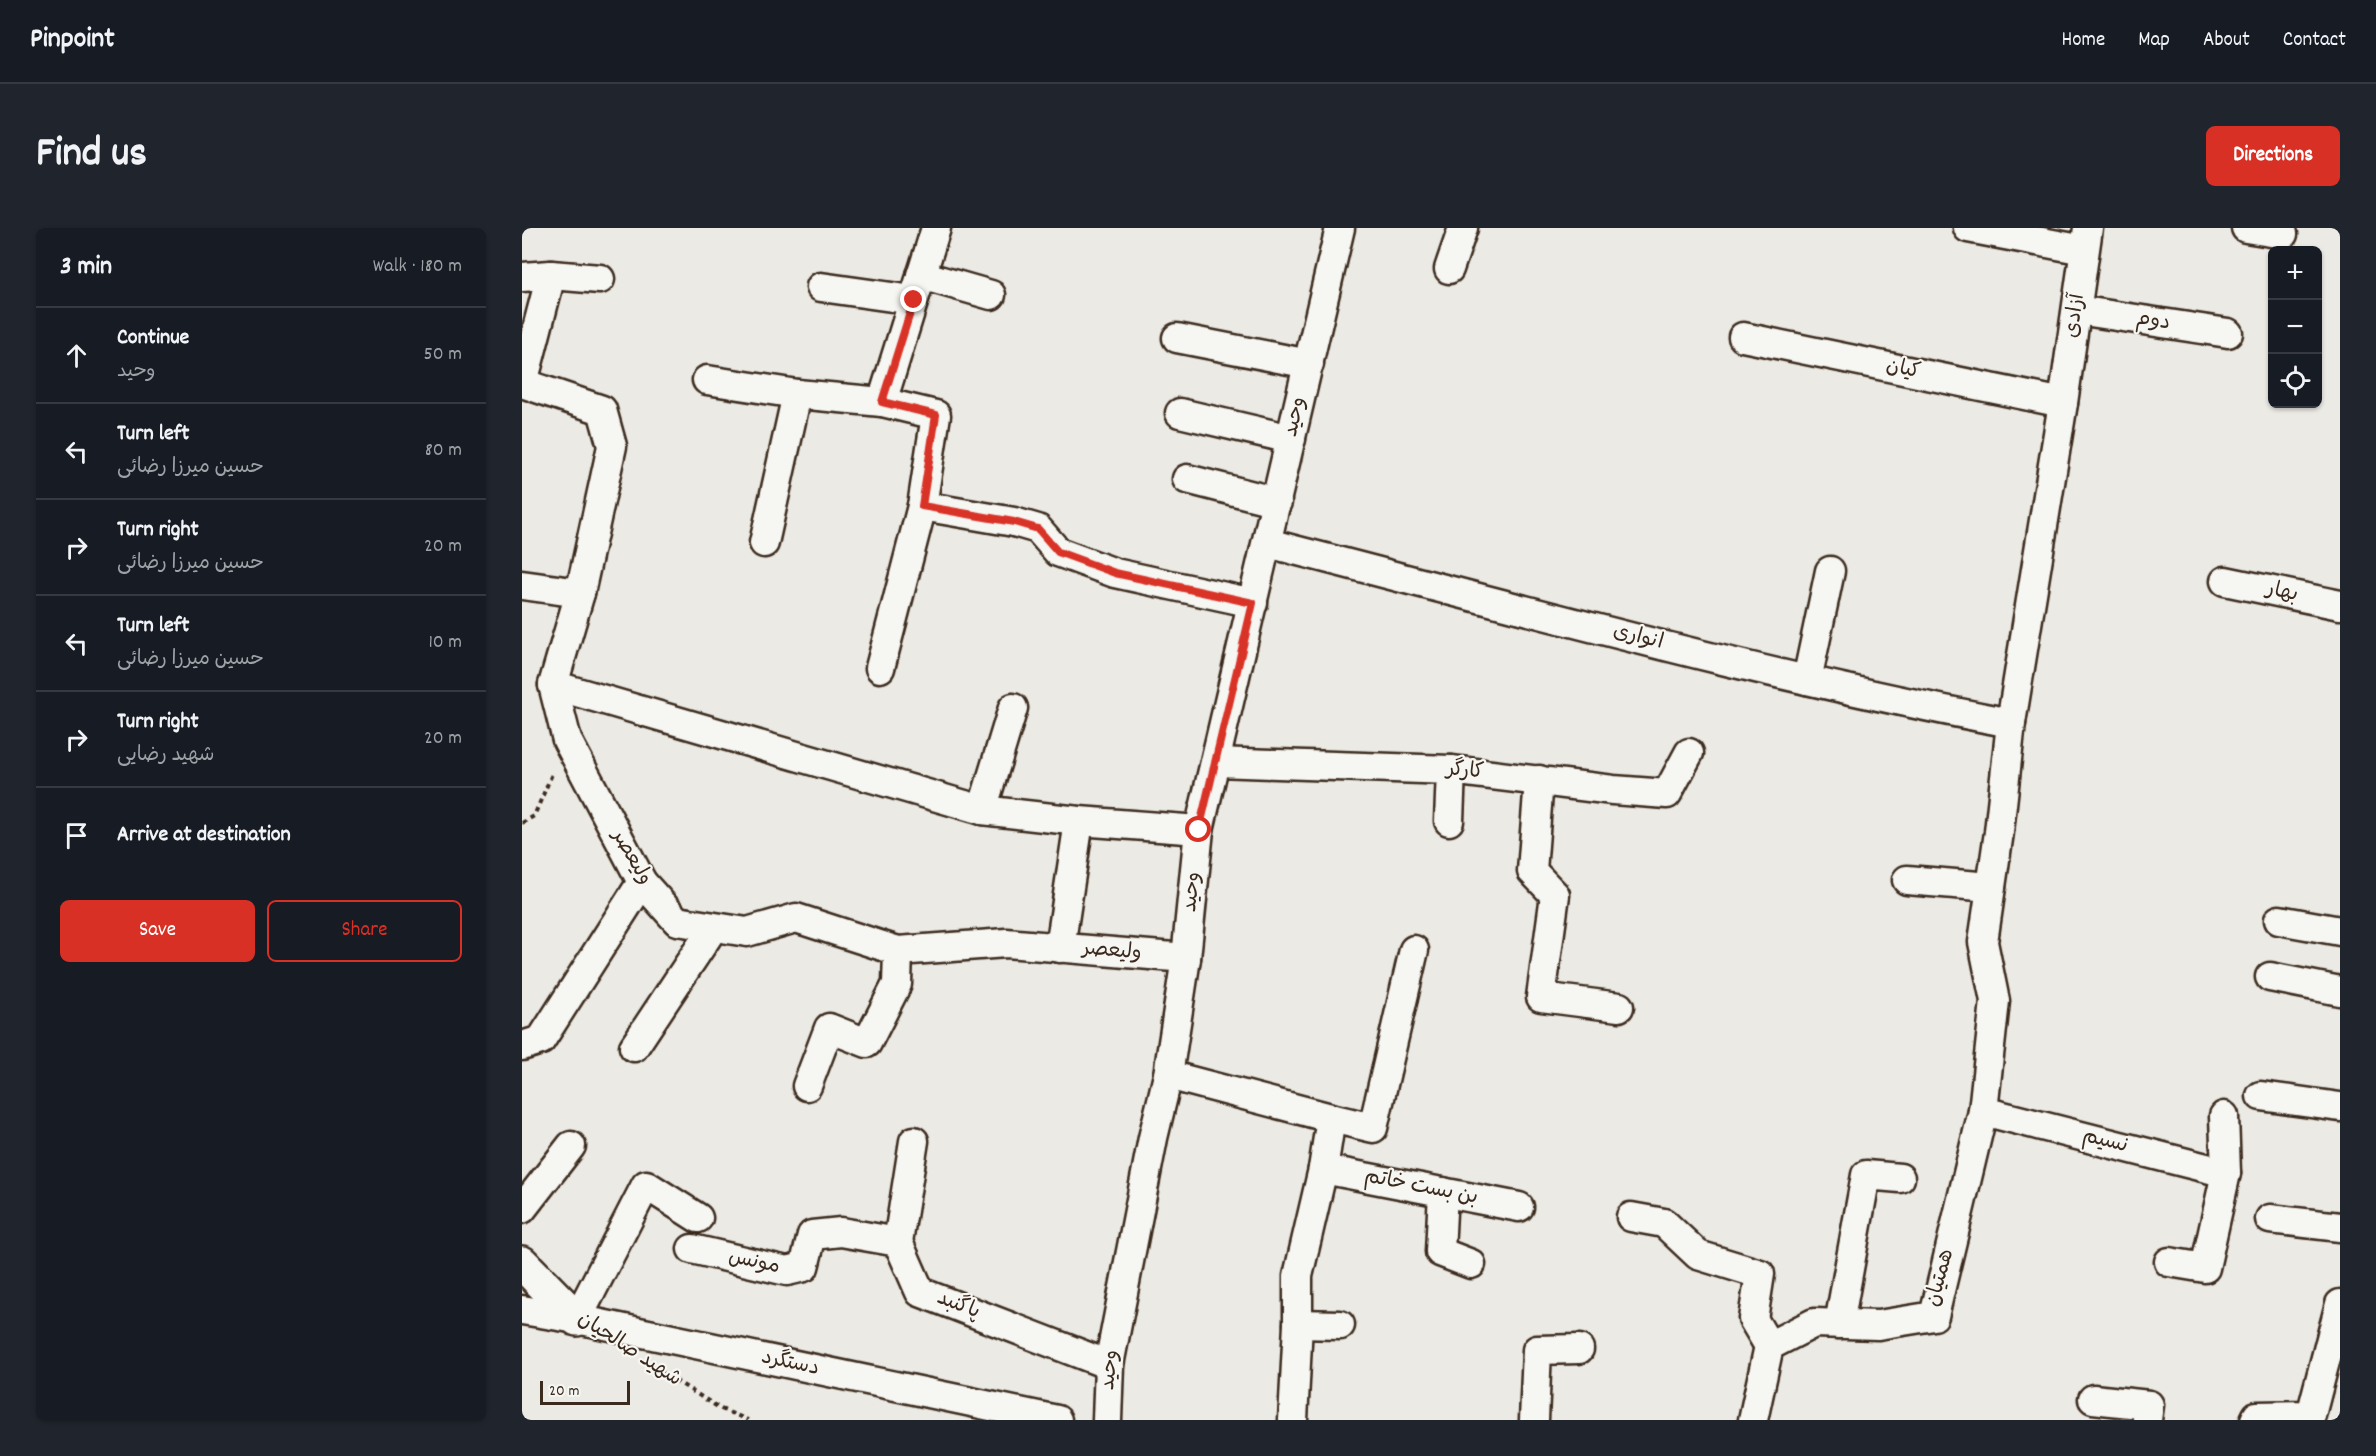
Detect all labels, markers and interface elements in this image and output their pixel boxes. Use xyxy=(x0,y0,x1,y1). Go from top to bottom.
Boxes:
text: Pinpoint xyxy=(30,21,115,61)
text: Home xyxy=(2061,26,2105,56)
text: Map xyxy=(2138,26,2170,56)
text: About xyxy=(2203,26,2250,56)
text: Contact xyxy=(2283,26,2346,56)
text: Find us xyxy=(36,126,147,186)
button: Directions xyxy=(2206,126,2340,186)
map controls xyxy=(2268,246,2322,408)
button: + xyxy=(2268,246,2322,300)
text: 3 min xyxy=(60,249,112,286)
text: Walk · 180 m xyxy=(373,253,462,281)
route end xyxy=(900,286,926,312)
street label: آزادی xyxy=(2058,291,2094,340)
button: − xyxy=(2268,300,2322,354)
street label: دوم xyxy=(2134,305,2172,339)
text: Continue xyxy=(117,323,189,354)
icon: ahead xyxy=(60,339,93,372)
text: 50 m xyxy=(424,341,462,369)
street label: کیان xyxy=(1883,352,1923,388)
button: locate xyxy=(2268,354,2322,408)
text: وحید xyxy=(117,358,155,386)
street label: وحید xyxy=(1277,394,1315,440)
text: Turn left xyxy=(117,419,189,450)
icon: left xyxy=(60,435,93,468)
text: 80 m xyxy=(425,437,462,465)
text: حسین میرزا رضائی xyxy=(117,454,264,482)
text: Turn right xyxy=(117,515,199,546)
icon: right xyxy=(60,531,93,564)
text: 20 m xyxy=(424,533,462,561)
text: حسین میرزا رضائی xyxy=(117,550,264,578)
street label: بهار xyxy=(2261,575,2301,611)
text: Turn left xyxy=(117,611,189,642)
street label: انواری xyxy=(1610,617,1666,659)
icon: left xyxy=(60,627,93,660)
text: 10 m xyxy=(428,629,462,657)
text: حسین میرزا رضائی xyxy=(117,646,264,674)
text: Turn right xyxy=(117,707,199,738)
icon: right xyxy=(60,723,93,756)
text: 20 m xyxy=(424,725,462,753)
text: شهید رضایی xyxy=(117,742,215,770)
street label: کارگر xyxy=(1443,755,1485,789)
route start xyxy=(1185,816,1211,842)
icon: arrive xyxy=(60,819,93,852)
text: Arrive at destination xyxy=(117,820,291,851)
street label: ولیعصر xyxy=(602,823,659,891)
street label: وحید xyxy=(1176,870,1210,914)
button: Save xyxy=(60,900,255,962)
button: Share xyxy=(267,900,462,962)
street label: ولیعصر xyxy=(1079,934,1143,970)
street label: نسیم xyxy=(2079,1122,2131,1162)
street label: بن بست خاتم xyxy=(1362,1162,1480,1214)
street label: مونس xyxy=(725,1243,783,1283)
street label: همتیان xyxy=(1919,1246,1963,1310)
street label: پاگنبد xyxy=(932,1284,984,1328)
street label: شهید صالحیان xyxy=(571,1305,687,1395)
street label: دستگرد xyxy=(758,1343,822,1385)
street label: وحید xyxy=(1094,1348,1128,1392)
scale bar xyxy=(540,1378,630,1406)
text: 20 m xyxy=(549,1380,579,1403)

